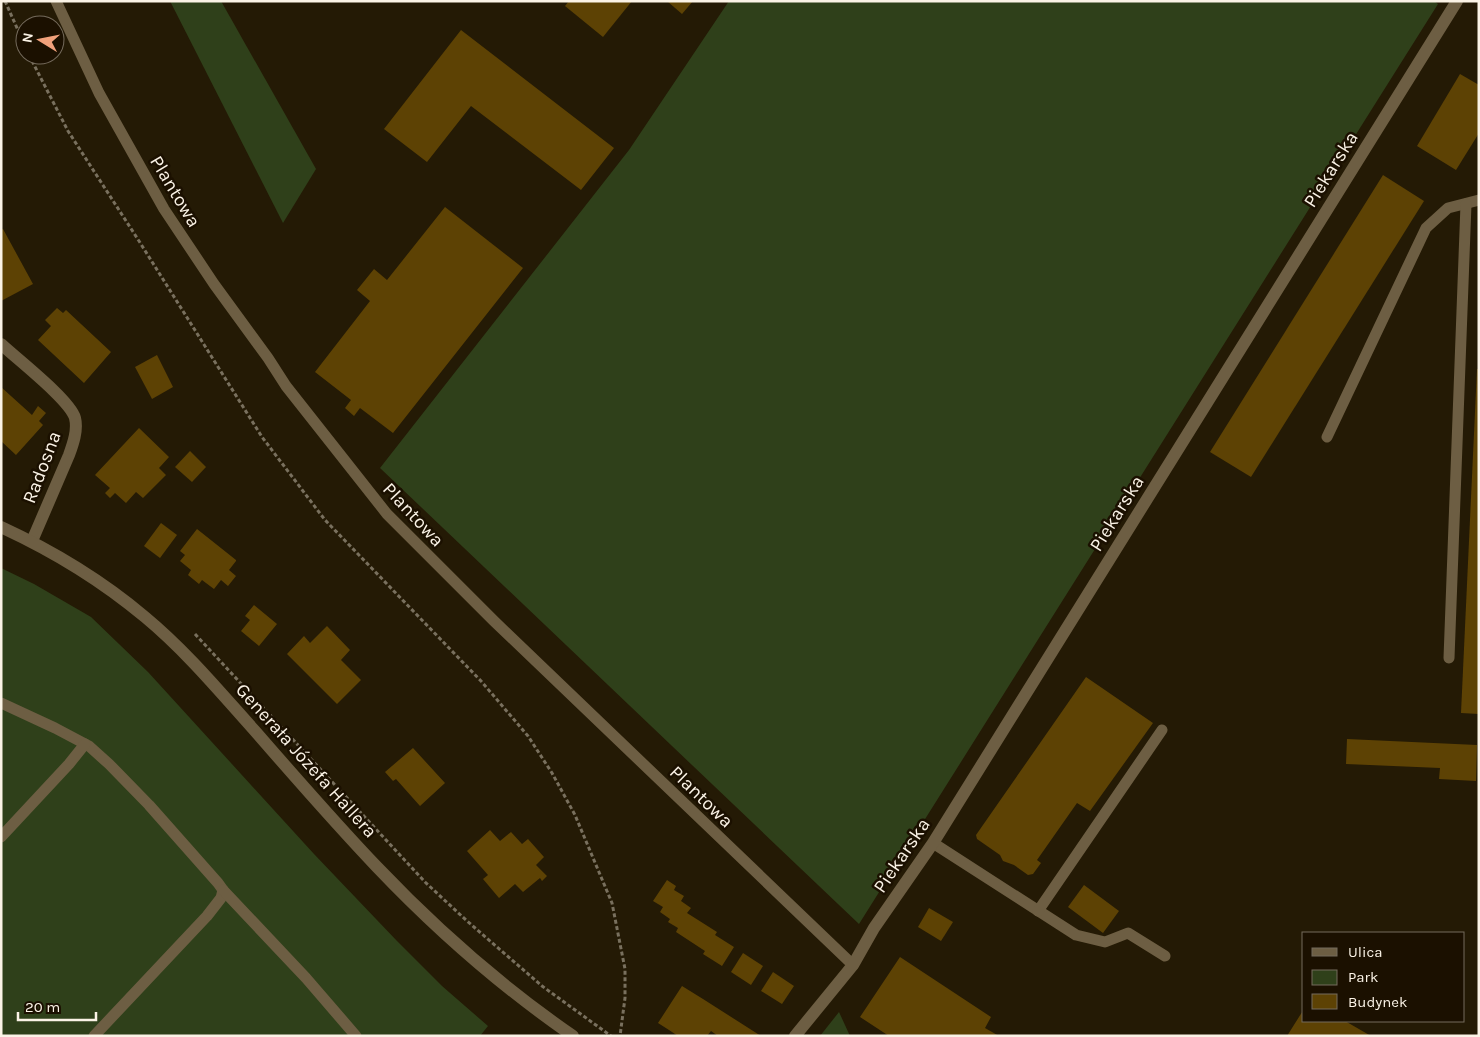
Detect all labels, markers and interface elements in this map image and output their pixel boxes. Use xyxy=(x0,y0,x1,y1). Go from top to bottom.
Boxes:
north arrow xyxy=(15,15,65,65)
text: N xyxy=(18,31,37,44)
street label: Piekarska xyxy=(1299,128,1363,211)
street label: Plantowa xyxy=(145,152,205,231)
street label: Radosna xyxy=(18,428,66,507)
street label: Piekarska xyxy=(1085,472,1149,555)
street label: Plantowa xyxy=(378,478,448,551)
street label: Generała Józefa Hallera xyxy=(231,679,381,842)
street label: Plantowa xyxy=(665,761,738,832)
street label: Piekarska xyxy=(869,814,935,897)
legend xyxy=(1302,932,1465,1022)
text: Ulica xyxy=(1348,943,1382,961)
text: Park xyxy=(1348,968,1378,986)
scale bar xyxy=(18,990,95,1022)
text: Budynek xyxy=(1348,993,1407,1011)
text: 20 m xyxy=(25,998,60,1016)

